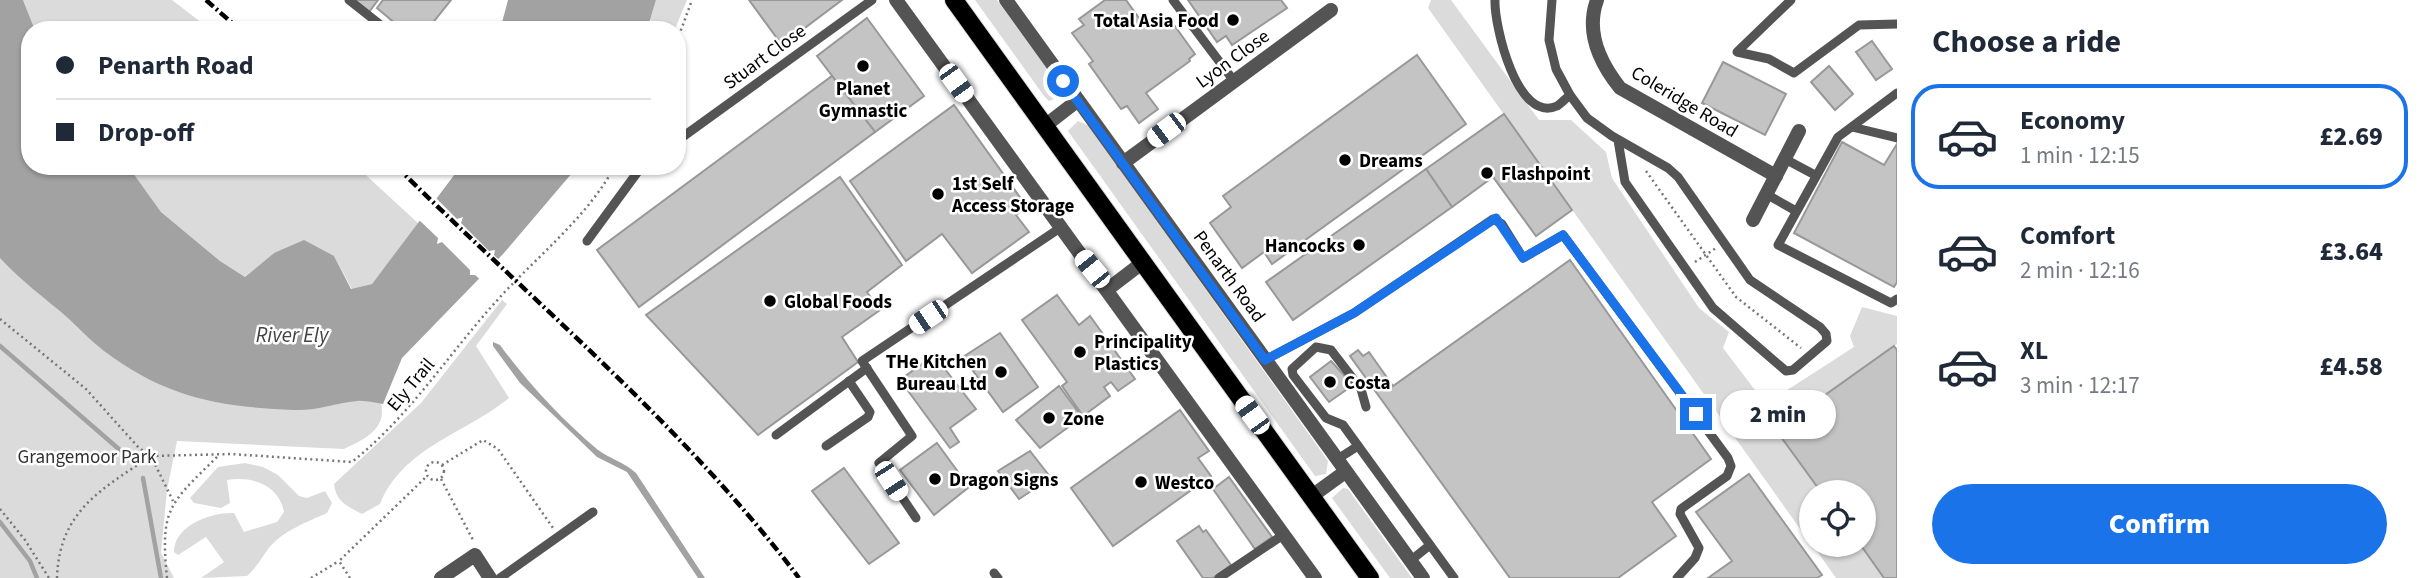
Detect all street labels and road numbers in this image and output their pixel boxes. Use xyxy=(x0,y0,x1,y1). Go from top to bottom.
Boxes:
street label: Stuart Close xyxy=(718,18,812,96)
street label: Lyon Close xyxy=(1190,23,1275,95)
street label: Coleridge Road xyxy=(1626,60,1743,145)
street label: Penarth Road xyxy=(1186,225,1271,328)
street label: Ely Trail xyxy=(381,352,442,417)

